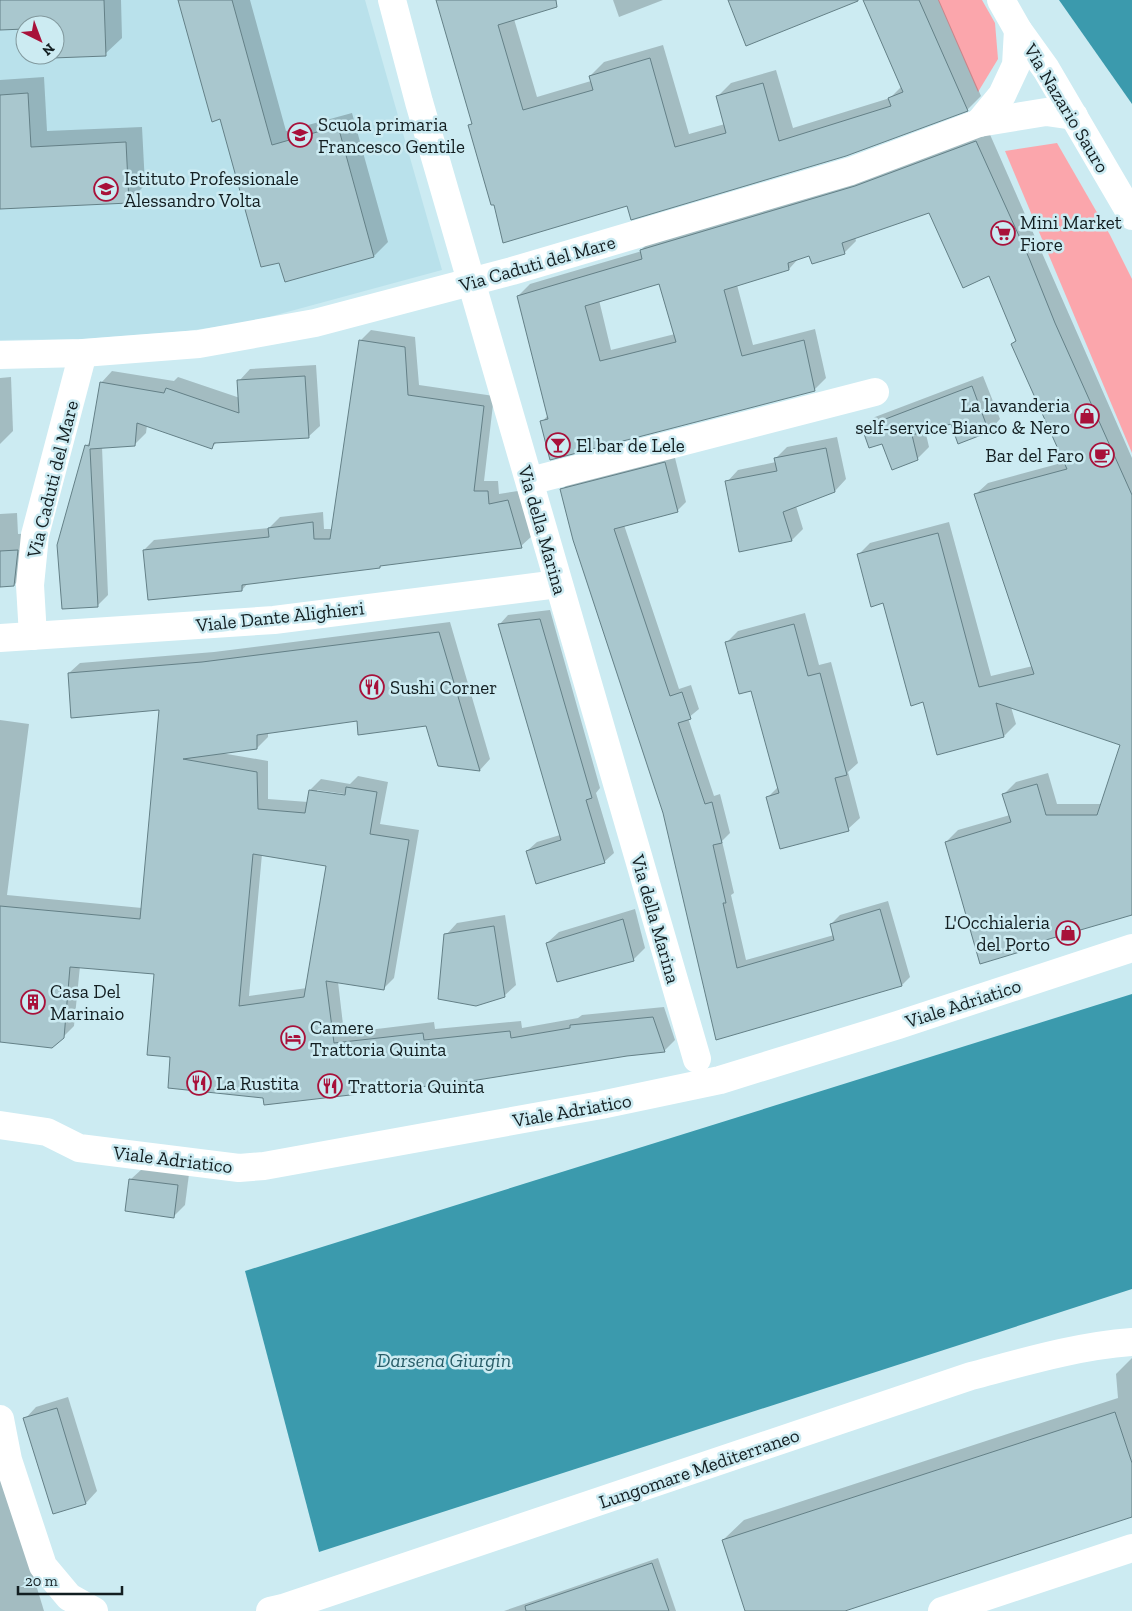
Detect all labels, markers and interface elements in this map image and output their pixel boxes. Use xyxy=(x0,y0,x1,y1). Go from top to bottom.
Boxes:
north arrow xyxy=(15,15,65,65)
text: N xyxy=(38,39,58,59)
street label: Via Nazario Sauro xyxy=(1018,39,1114,177)
place label: Scuola primaria Francesco Gentile xyxy=(318,113,465,158)
school or university icon: Scuola primaria Francesco Gentile xyxy=(287,122,313,148)
place label: Istituto Professionale Alessandro Volta xyxy=(124,167,299,212)
school or university icon: Istituto Professionale Alessandro Volta xyxy=(93,176,119,202)
place label: Mini Market Fiore xyxy=(1020,211,1122,256)
supermarket icon: Mini Market Fiore xyxy=(990,220,1016,246)
street label: Via Caduti del Mare xyxy=(455,230,618,297)
place label: La lavanderia self-service Bianco & Nero xyxy=(855,394,1070,439)
street label: Via Caduti del Mare xyxy=(22,398,83,561)
shop icon: La lavanderia self-service Bianco & Nero xyxy=(1074,403,1100,429)
bar icon: El bar de Lele xyxy=(545,432,571,458)
place label: El bar de Lele xyxy=(576,434,685,457)
cafe icon: Bar del Faro xyxy=(1089,442,1115,468)
place label: Bar del Faro xyxy=(985,444,1084,467)
street label: Via della Marina xyxy=(513,462,572,597)
street label: Viale Dante Alighieri xyxy=(194,596,365,637)
restaurant icon: Sushi Corner xyxy=(359,674,385,700)
place label: Sushi Corner xyxy=(390,676,497,699)
street label: Via della Marina xyxy=(626,851,685,986)
place label: L'Occhialeria del Porto xyxy=(944,911,1050,956)
shop icon: L'Occhialeria del Porto xyxy=(1055,920,1081,946)
street label: Viale Adriatico xyxy=(902,974,1024,1033)
place label: Casa Del Marinaio xyxy=(50,980,124,1025)
building icon: Casa Del Marinaio xyxy=(20,989,46,1015)
place label: Camere Trattoria Quinta xyxy=(310,1016,446,1061)
hotel icon: Camere Trattoria Quinta xyxy=(280,1025,306,1051)
restaurant icon: La Rustita xyxy=(186,1070,212,1096)
place label: La Rustita xyxy=(216,1072,299,1095)
restaurant icon: Trattoria Quinta xyxy=(317,1073,343,1099)
place label: Trattoria Quinta xyxy=(348,1075,484,1098)
street label: Viale Adriatico xyxy=(510,1089,633,1132)
street label: Viale Adriatico xyxy=(111,1141,234,1178)
water label: Darsena Giurgin xyxy=(377,1348,511,1372)
street label: Lungomare Mediterraneo xyxy=(596,1423,803,1514)
scale bar xyxy=(18,1564,121,1596)
text: 20 m xyxy=(25,1572,58,1590)

